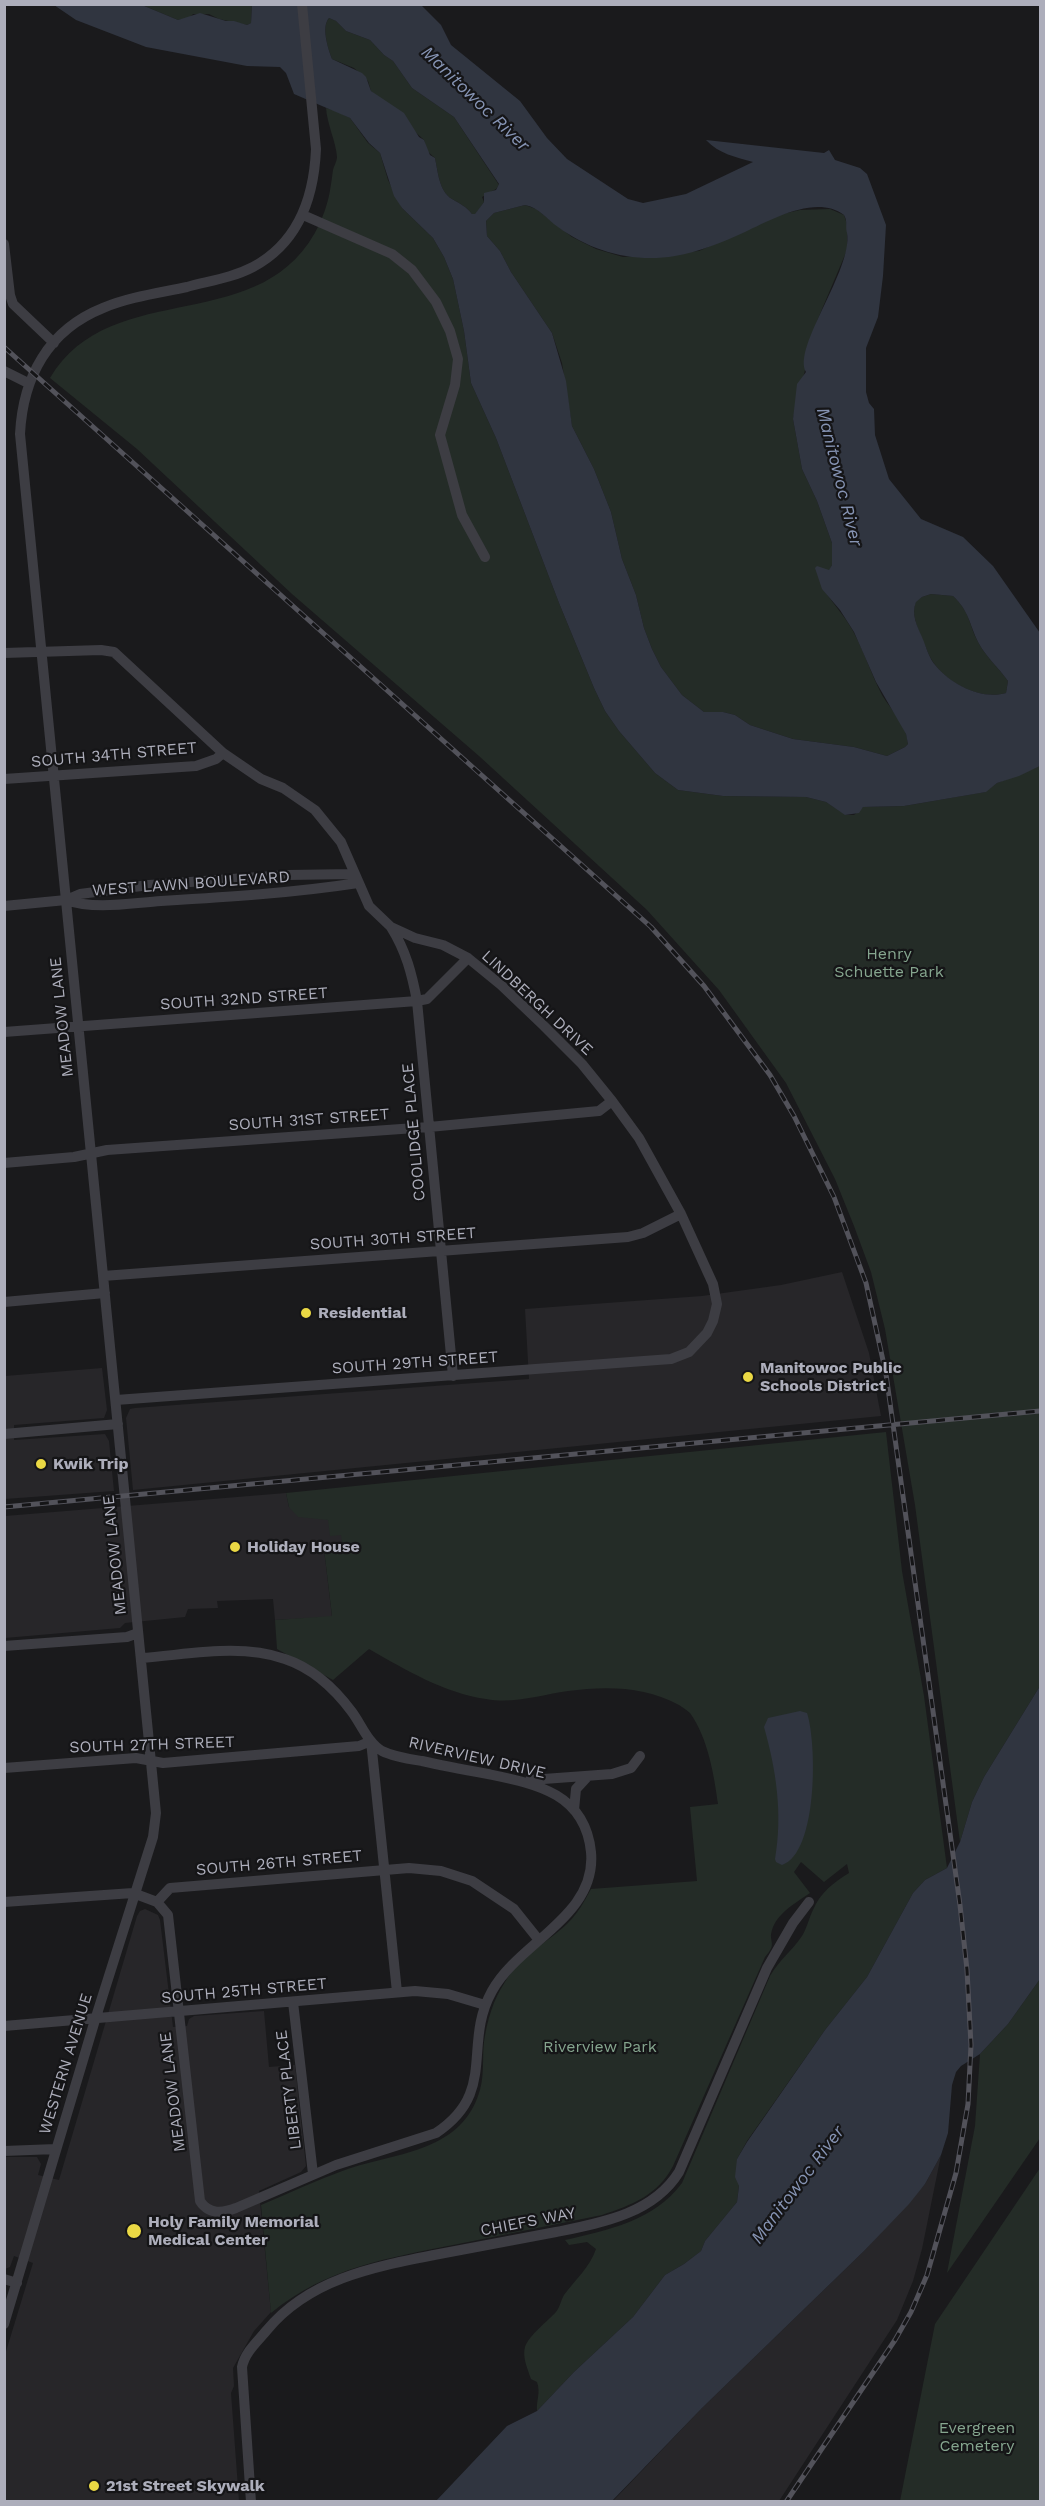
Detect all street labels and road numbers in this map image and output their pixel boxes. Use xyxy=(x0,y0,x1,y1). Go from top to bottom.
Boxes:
street label: SOUTH 34TH STREET xyxy=(30,738,198,772)
street label: WEST LAWN BOULEVARD xyxy=(91,868,291,900)
street label: LINDBERGH DRIVE xyxy=(477,947,597,1059)
street label: MEADOW LANE xyxy=(46,956,78,1078)
street label: SOUTH 32ND STREET xyxy=(160,984,328,1014)
street label: COOLIDGE PLACE xyxy=(398,1062,430,1202)
street label: SOUTH 31ST STREET xyxy=(228,1105,390,1135)
street label: SOUTH 30TH STREET xyxy=(309,1224,477,1254)
street label: SOUTH 29TH STREET xyxy=(331,1348,499,1378)
street label: MEADOW LANE xyxy=(99,1494,131,1616)
street label: SOUTH 27TH STREET xyxy=(69,1733,235,1757)
street label: RIVERVIEW DRIVE xyxy=(407,1733,547,1783)
street label: SOUTH 26TH STREET xyxy=(195,1846,363,1880)
street label: SOUTH 25TH STREET xyxy=(160,1974,328,2008)
street label: WESTERN AVENUE xyxy=(35,1991,97,2137)
street label: LIBERTY PLACE xyxy=(272,2029,306,2151)
street label: MEADOW LANE xyxy=(156,2031,190,2153)
street label: CHIEFS WAY xyxy=(479,2203,577,2241)

